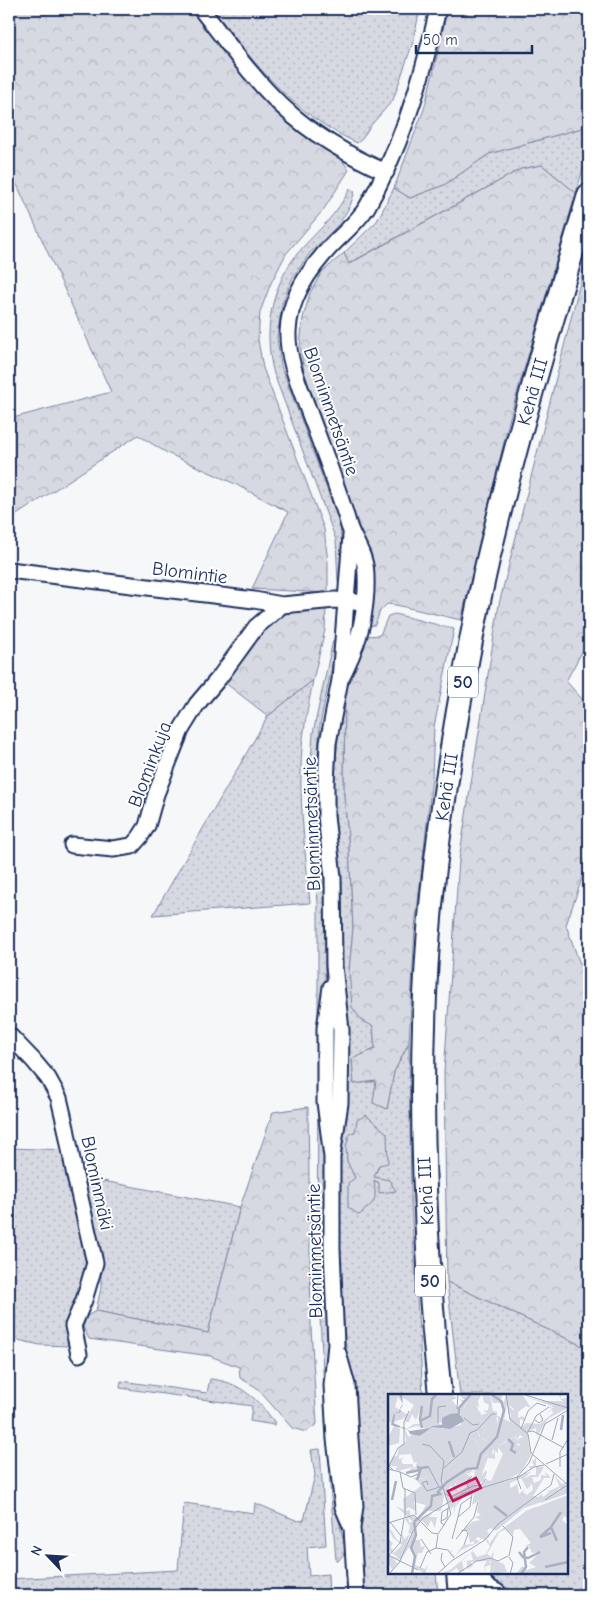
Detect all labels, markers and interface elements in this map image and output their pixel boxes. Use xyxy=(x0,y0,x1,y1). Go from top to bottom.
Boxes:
scale bar xyxy=(416,22,532,54)
text: 50 m xyxy=(423,31,458,49)
street label: Blominmetsäntie xyxy=(299,344,363,479)
street label: Kehä III xyxy=(513,355,553,428)
street label: Blomintie xyxy=(151,557,229,589)
road number: 50 xyxy=(448,666,478,698)
street label: Blominkuja xyxy=(124,719,176,810)
street label: Kehä III xyxy=(431,751,463,823)
street label: Blominmetsäntie xyxy=(299,756,325,892)
street label: Blominmäki xyxy=(76,1134,118,1232)
street label: Kehä III xyxy=(413,1156,439,1226)
street label: Blominmetsäntie xyxy=(303,1183,327,1318)
road number: 50 xyxy=(415,1266,445,1296)
inset map xyxy=(388,1394,568,1574)
north arrow xyxy=(22,1532,72,1582)
text: N xyxy=(27,1543,46,1558)

